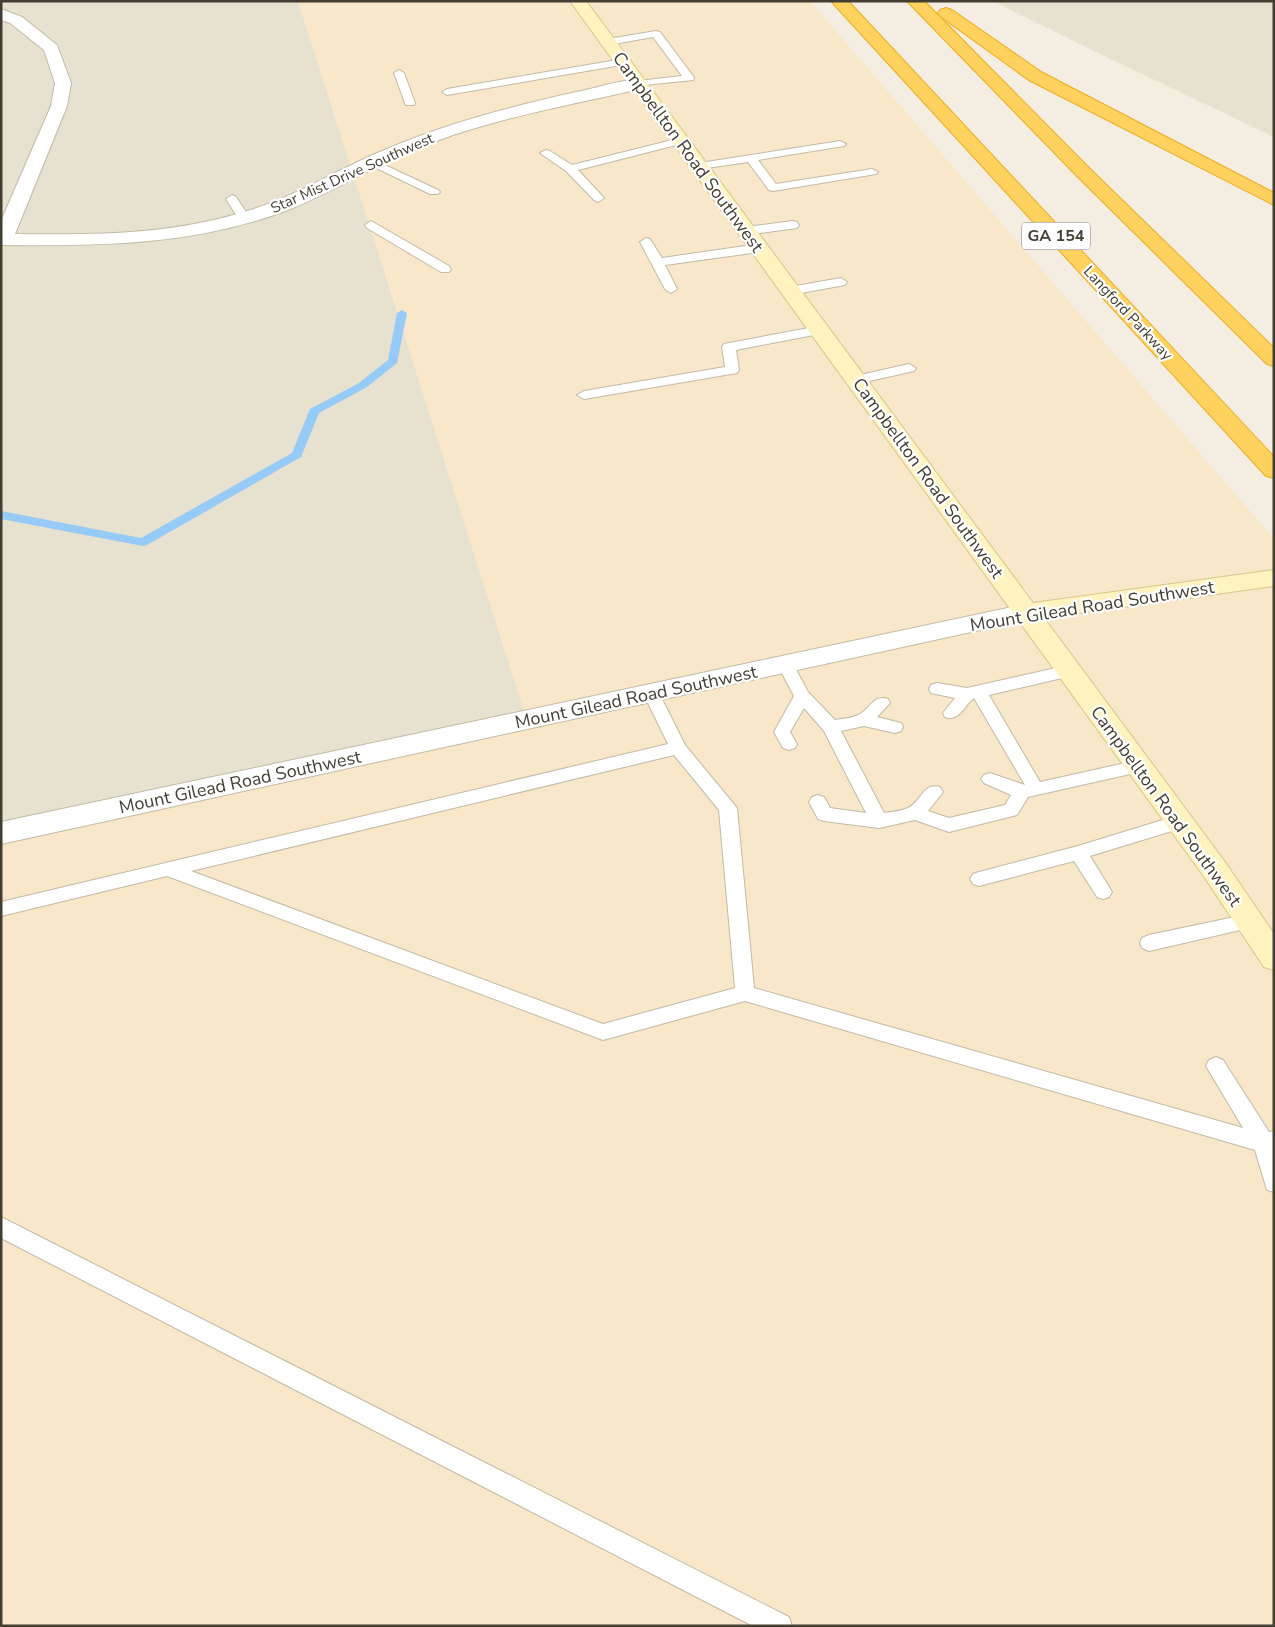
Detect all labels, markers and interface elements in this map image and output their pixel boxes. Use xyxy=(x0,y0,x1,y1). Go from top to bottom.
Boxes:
street label: Campbellton Road Southwest xyxy=(607,47,769,258)
street label: Star Mist Drive Southwest xyxy=(267,128,437,218)
road number: GA 154 xyxy=(1022,222,1090,250)
street label: Langford Parkway xyxy=(1079,262,1177,365)
street label: Campbellton Road Southwest xyxy=(847,373,1009,584)
street label: Mount Gilead Road Southwest xyxy=(968,575,1217,637)
street label: Mount Gilead Road Southwest xyxy=(513,659,760,734)
street label: Campbellton Road Southwest xyxy=(1085,701,1247,912)
street label: Mount Gilead Road Southwest xyxy=(117,744,364,819)

